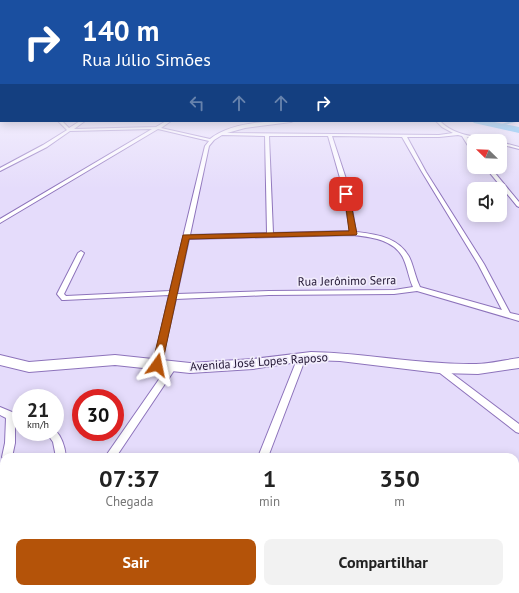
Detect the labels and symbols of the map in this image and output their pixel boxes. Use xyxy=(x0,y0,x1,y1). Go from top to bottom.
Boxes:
north arrow xyxy=(467,134,507,174)
pin xyxy=(329,177,363,211)
street label: Rua Jerônimo Serra xyxy=(298,272,396,289)
position arrow xyxy=(136,344,178,386)
street label: Avenida José Lopes Raposo xyxy=(190,349,328,374)
speed limit sign: 30 xyxy=(72,389,124,441)

